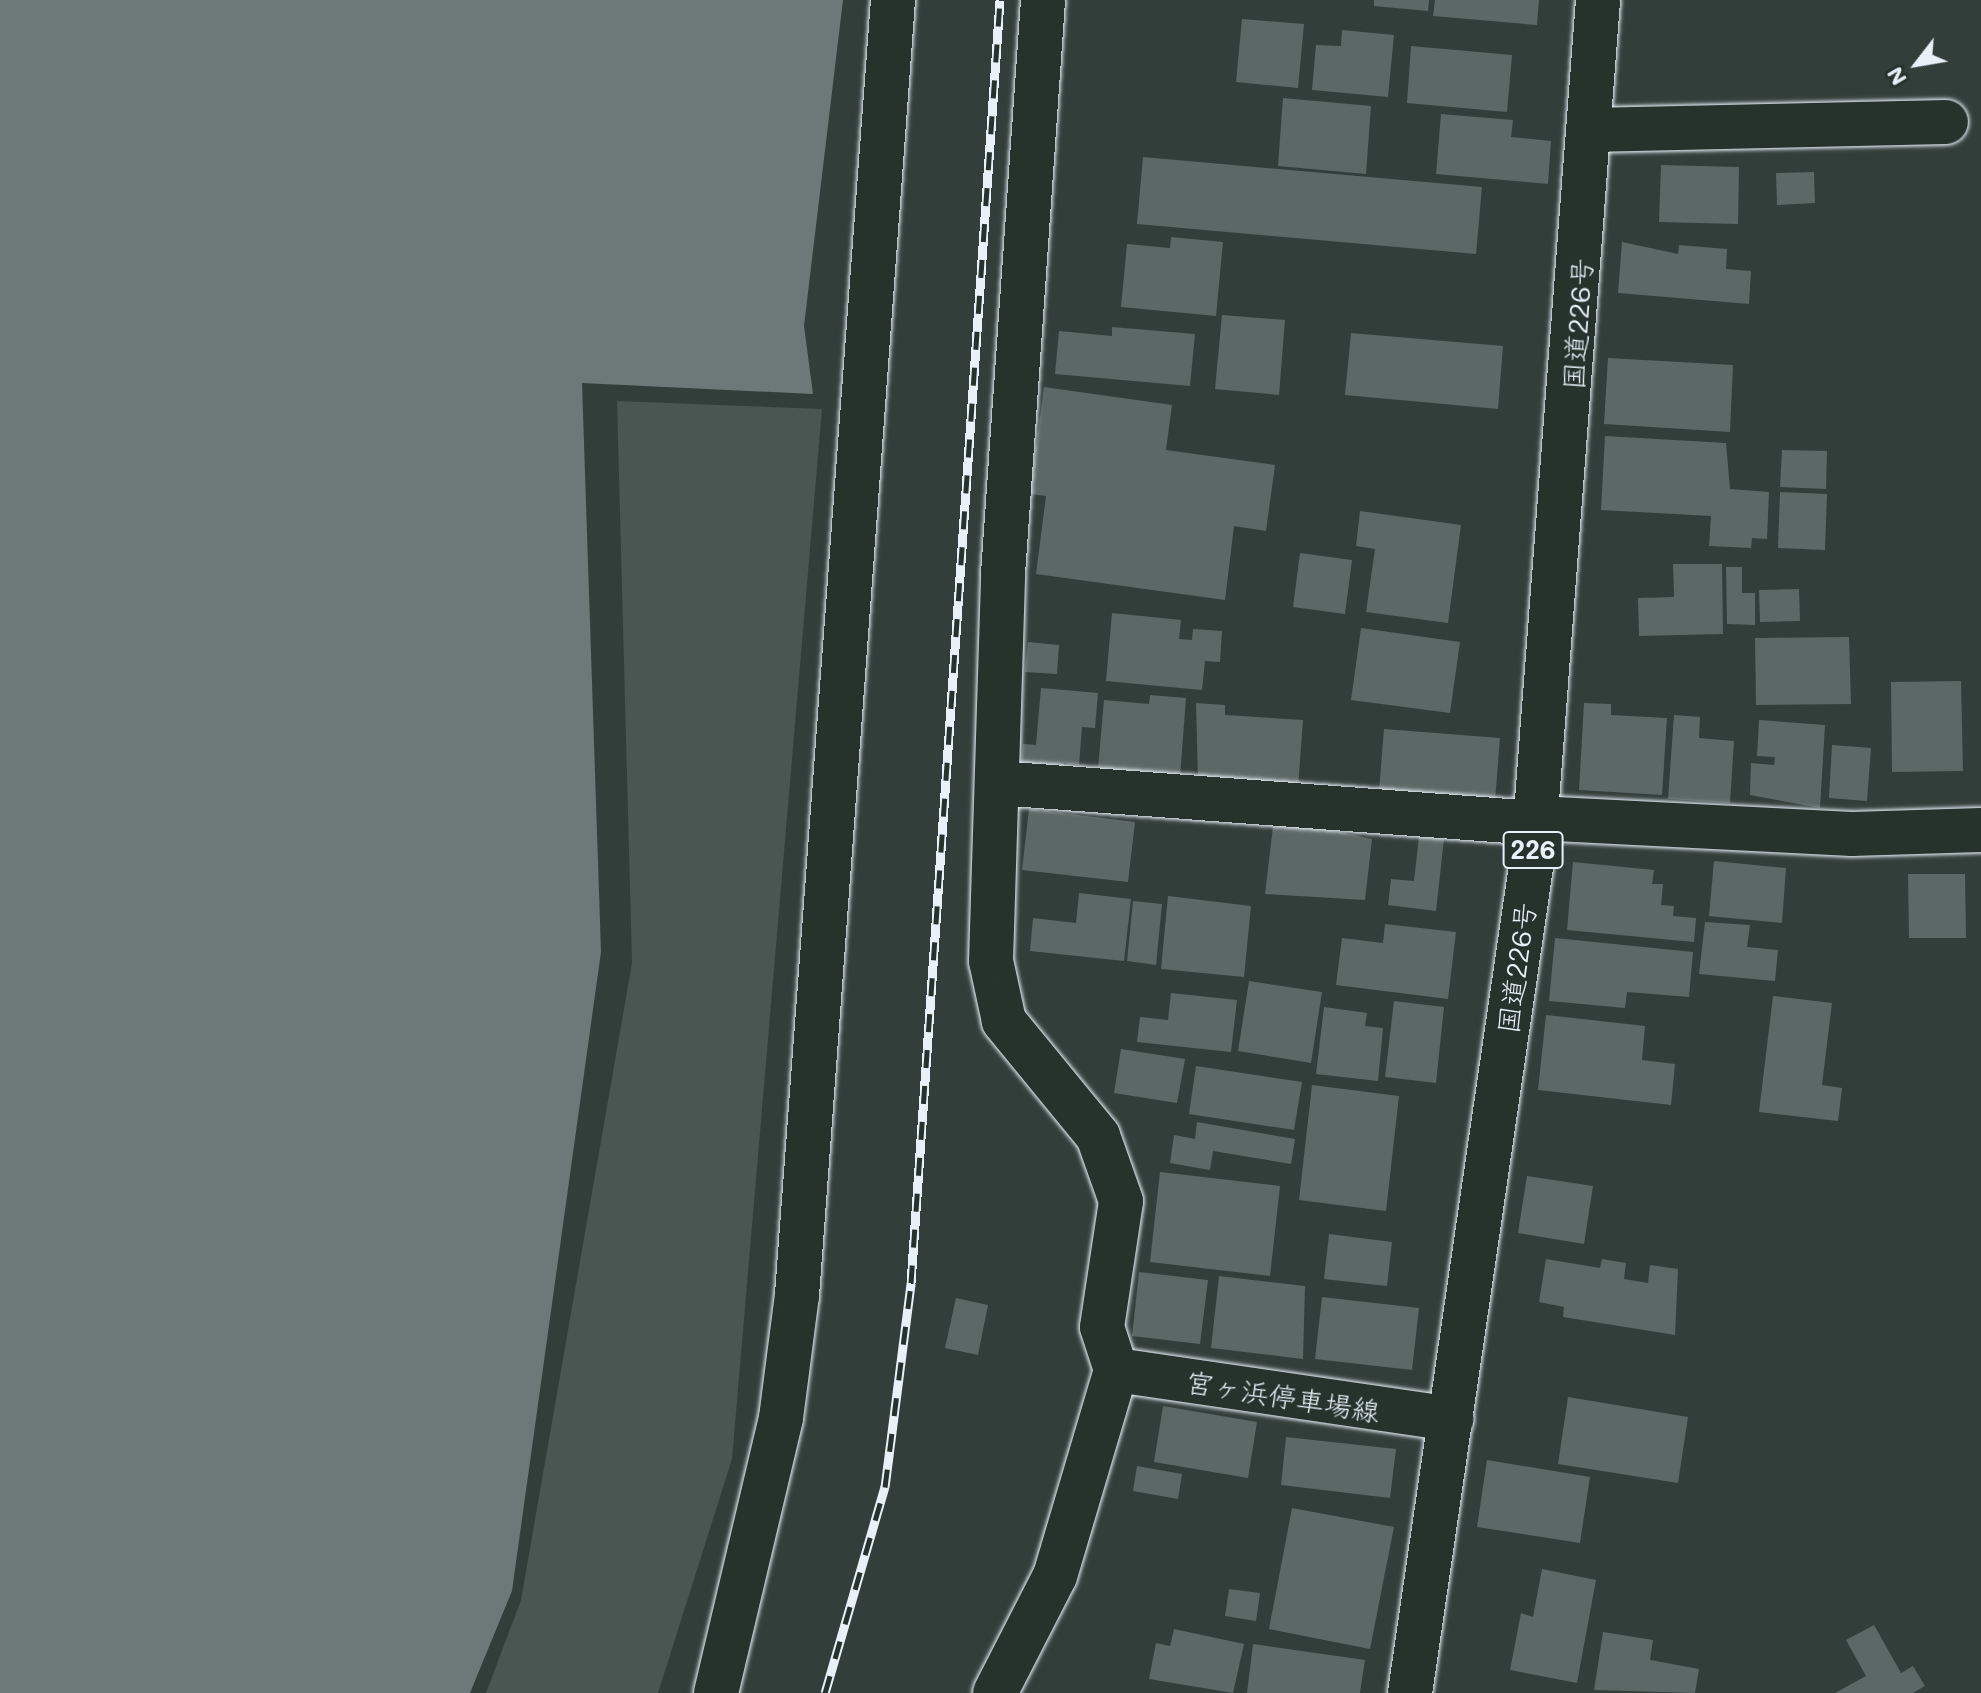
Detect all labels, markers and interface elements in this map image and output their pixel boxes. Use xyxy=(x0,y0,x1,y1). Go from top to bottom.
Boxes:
north arrow xyxy=(1877,24,1957,104)
text: N xyxy=(1879,62,1913,91)
street label: 国道226号 xyxy=(1556,257,1598,391)
road number: 226 xyxy=(1501,828,1565,872)
street label: 国道226号 xyxy=(1490,900,1542,1036)
street label: 宮ヶ浜停車場線 xyxy=(1184,1364,1382,1428)

